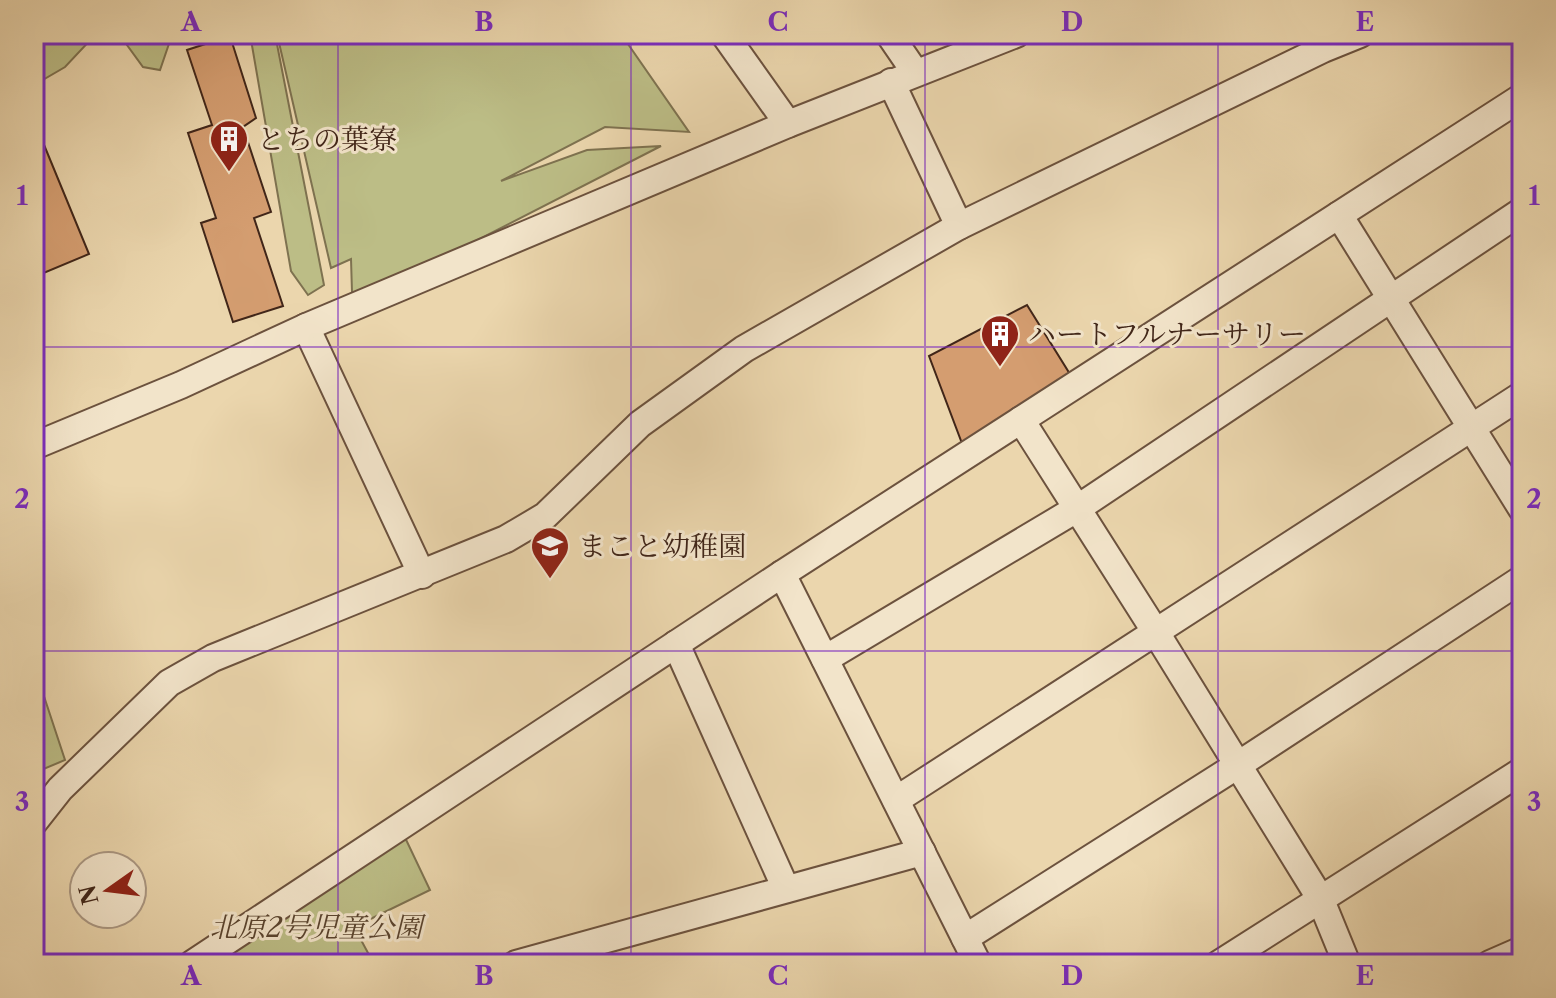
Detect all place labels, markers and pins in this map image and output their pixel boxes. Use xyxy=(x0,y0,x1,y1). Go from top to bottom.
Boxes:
building icon: とちの葉寮 xyxy=(208,118,250,173)
place label: とちの葉寮 xyxy=(257,122,397,156)
building icon: ハートフルナーサリー xyxy=(979,313,1021,368)
place label: ハートフルナーサリー xyxy=(1028,317,1306,351)
school or university icon: まこと幼稚園 xyxy=(529,525,571,580)
place label: まこと幼稚園 xyxy=(578,529,746,563)

